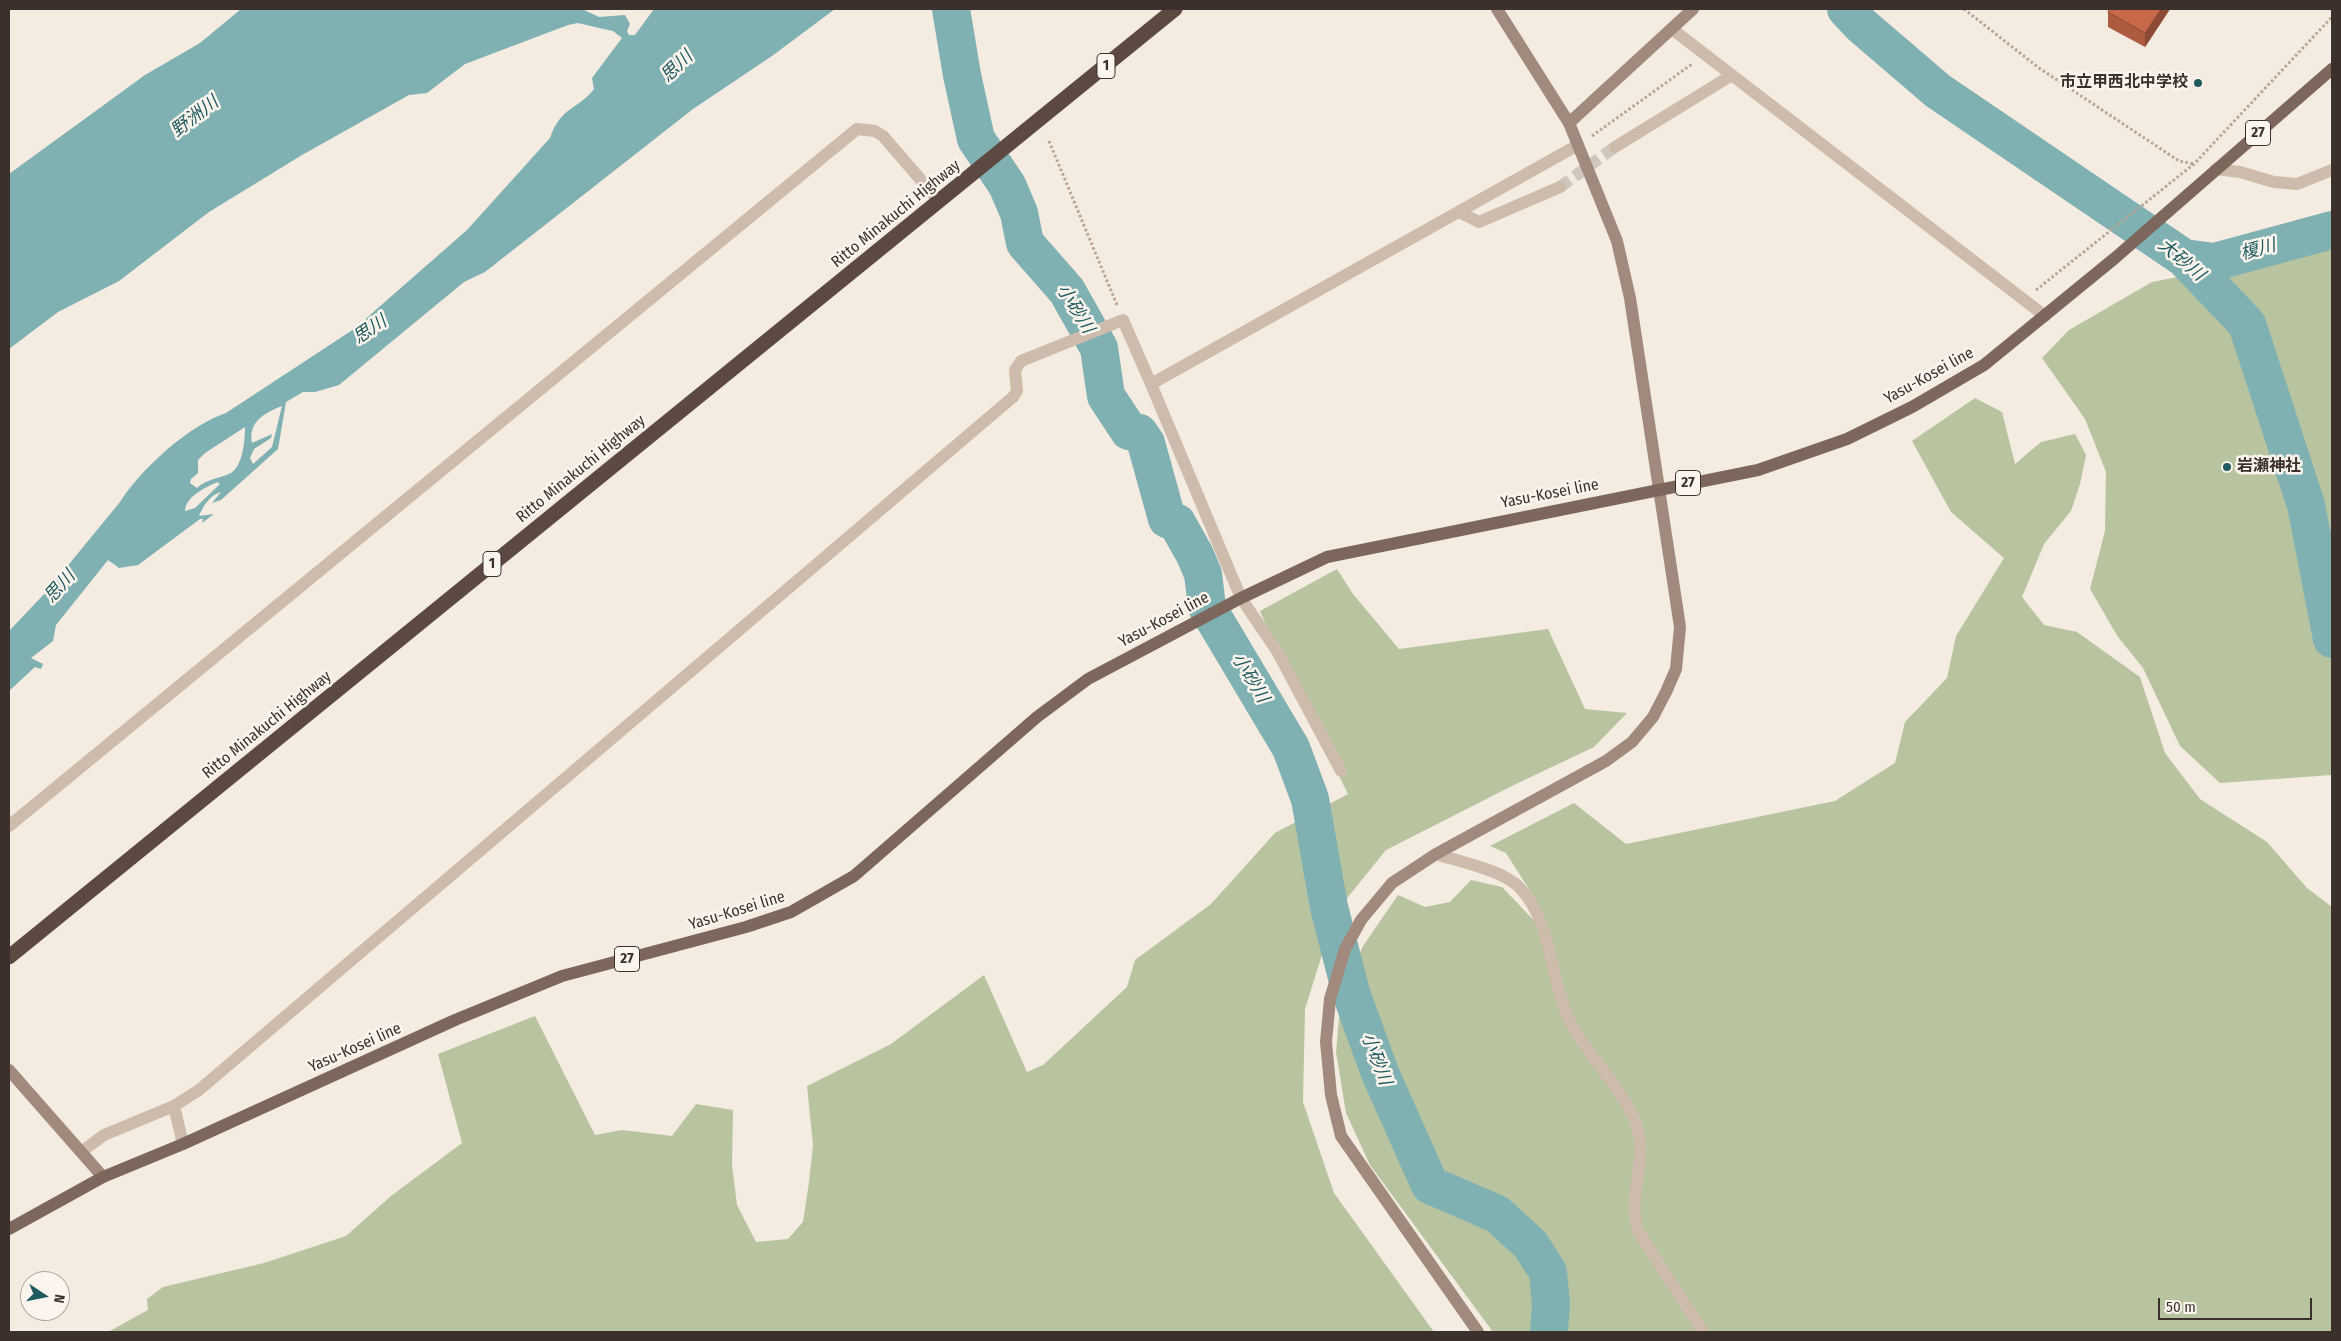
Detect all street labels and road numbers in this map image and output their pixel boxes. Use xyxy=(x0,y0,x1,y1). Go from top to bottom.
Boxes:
road number: 1 xyxy=(1097,54,1115,78)
road number: 27 xyxy=(2246,120,2270,146)
street label: Ritto Minakuchi Highway xyxy=(828,156,964,272)
street label: Yasu-Kosei line xyxy=(1881,344,1977,408)
street label: Ritto Minakuchi Highway xyxy=(513,411,649,527)
road number: 27 xyxy=(1676,470,1700,496)
street label: Yasu-Kosei line xyxy=(1499,475,1601,513)
road number: 1 xyxy=(483,552,501,576)
street label: Yasu-Kosei line xyxy=(1116,588,1212,652)
street label: Ritto Minakuchi Highway xyxy=(199,667,335,783)
street label: Yasu-Kosei line xyxy=(687,887,787,935)
road number: 27 xyxy=(614,946,640,972)
street label: Yasu-Kosei line xyxy=(306,1019,404,1077)

